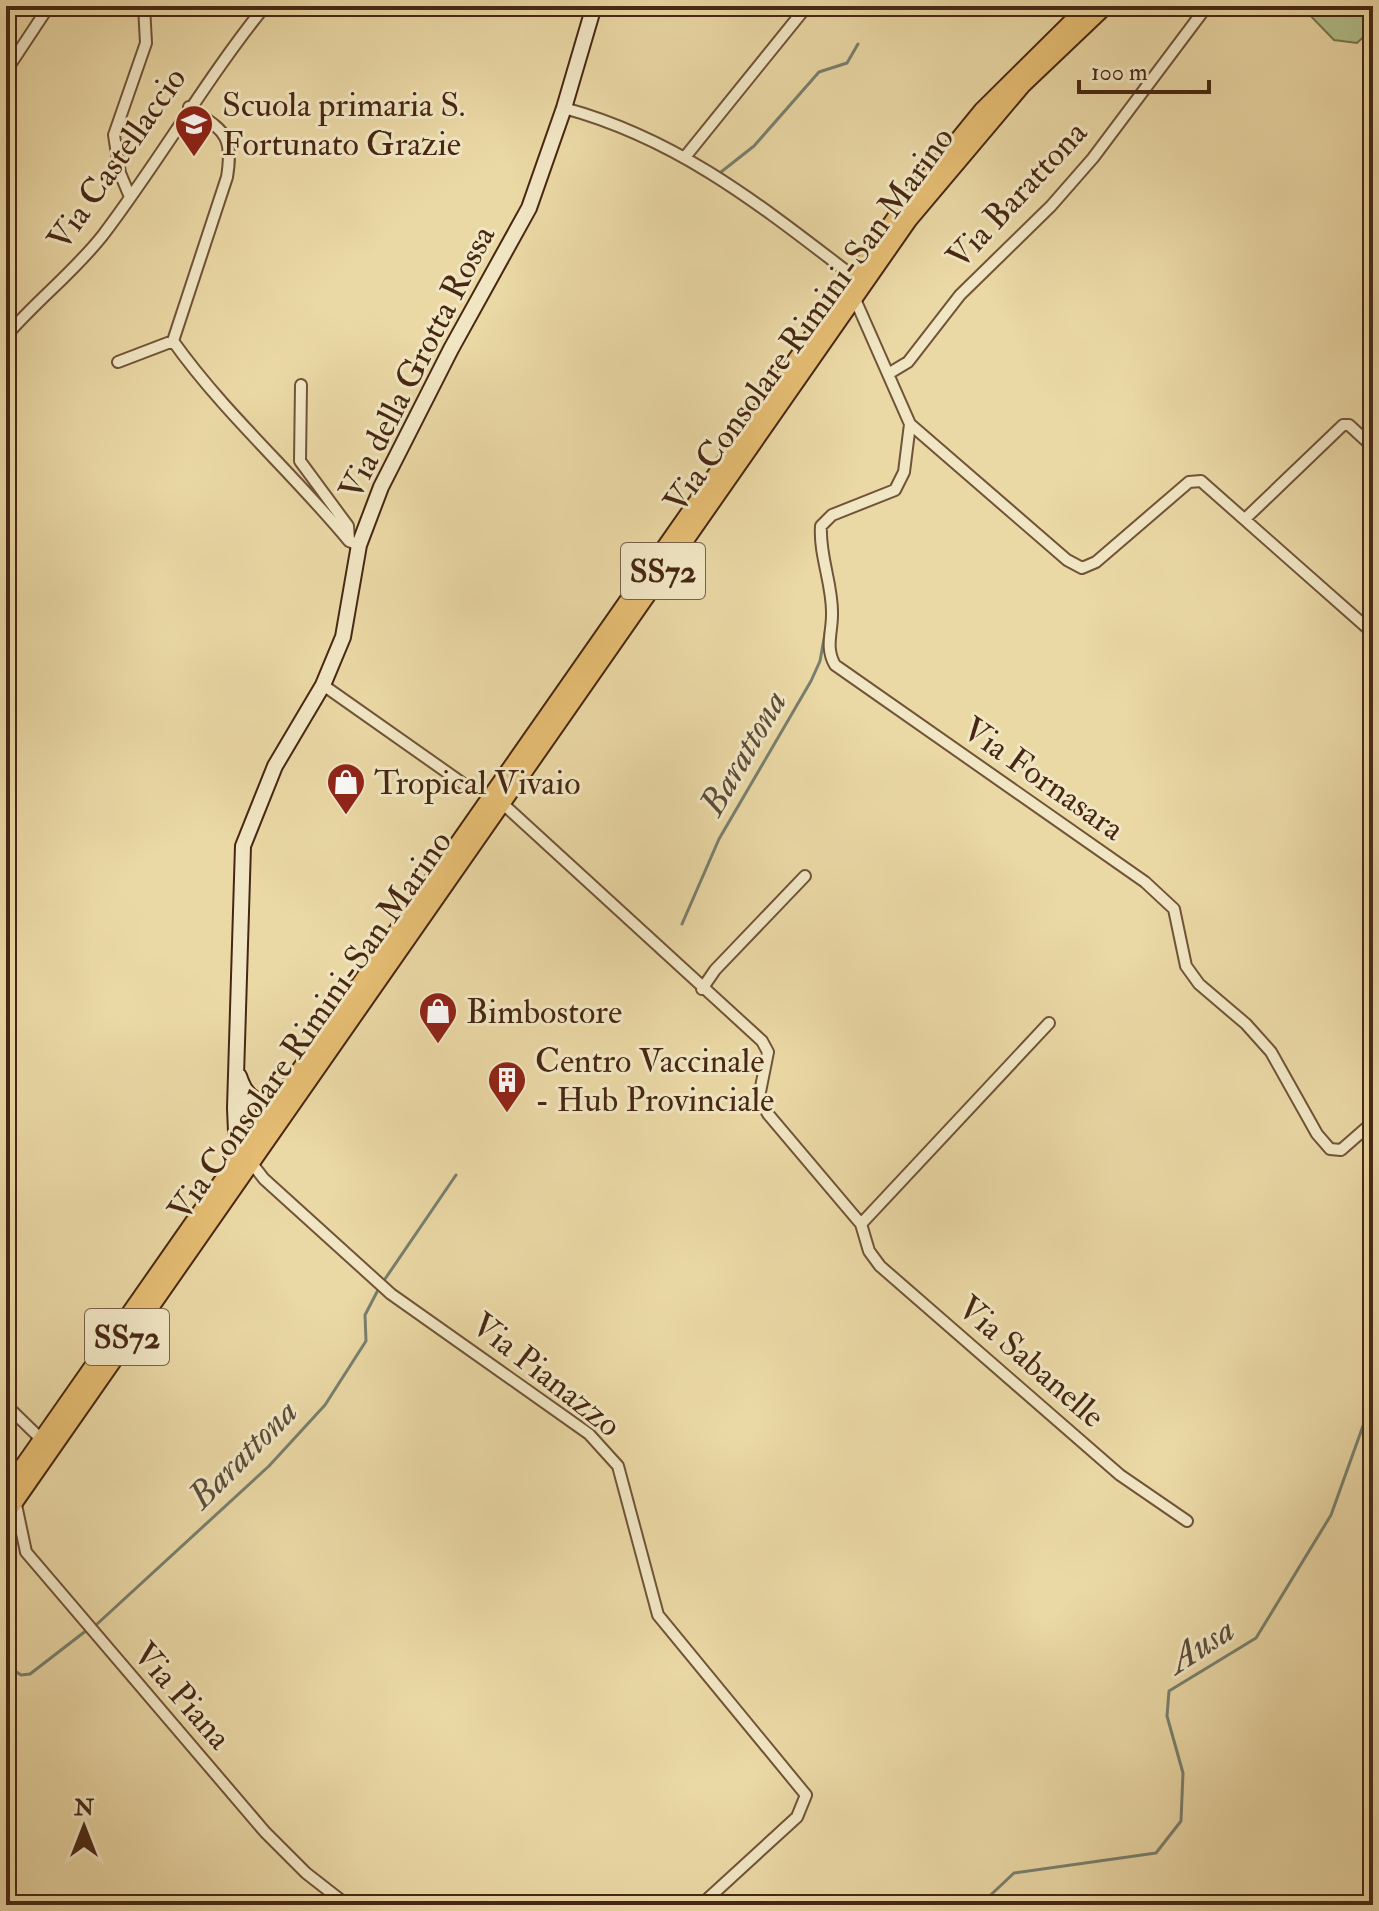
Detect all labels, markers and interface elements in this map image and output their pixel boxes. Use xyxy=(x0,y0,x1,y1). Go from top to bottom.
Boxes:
scale bar xyxy=(1079,44,1209,94)
text: 100 m xyxy=(1091,57,1148,88)
street label: Via Castellaccio xyxy=(38,59,196,259)
place label: Scuola primaria S. Fortunato Grazie xyxy=(222,84,465,166)
school or university icon: Scuola primaria S. Fortunato Grazie xyxy=(173,103,215,158)
street label: Via Barattona xyxy=(938,111,1097,278)
street label: Via Consolare Rimini-San Marino xyxy=(655,118,964,521)
street label: Via della Grotta Rossa xyxy=(330,218,505,507)
road number: SS72 xyxy=(621,543,705,599)
water label: Barattona xyxy=(689,682,797,825)
street label: Via Fornasara xyxy=(954,708,1133,851)
shop icon: Tropical Vivaio xyxy=(325,761,367,816)
place label: Tropical Vivaio xyxy=(374,762,581,805)
street label: Via Consolare Rimini-San Marino xyxy=(159,822,462,1229)
shop icon: Bimbostore xyxy=(417,990,459,1045)
place label: Bimbostore xyxy=(466,991,622,1034)
place label: Centro Vaccinale - Hub Provinciale xyxy=(535,1040,774,1122)
building icon: Centro Vaccinale - Hub Provinciale xyxy=(486,1059,528,1114)
street label: Via Sabanelle xyxy=(949,1287,1113,1438)
street label: Via Pianazzo xyxy=(463,1304,629,1447)
road number: SS72 xyxy=(85,1309,169,1365)
water label: Barattona xyxy=(177,1390,307,1520)
water label: Ausa xyxy=(1155,1607,1243,1686)
street label: Via Piana xyxy=(124,1633,241,1759)
north arrow xyxy=(44,1787,124,1867)
text: N xyxy=(73,1794,94,1822)

